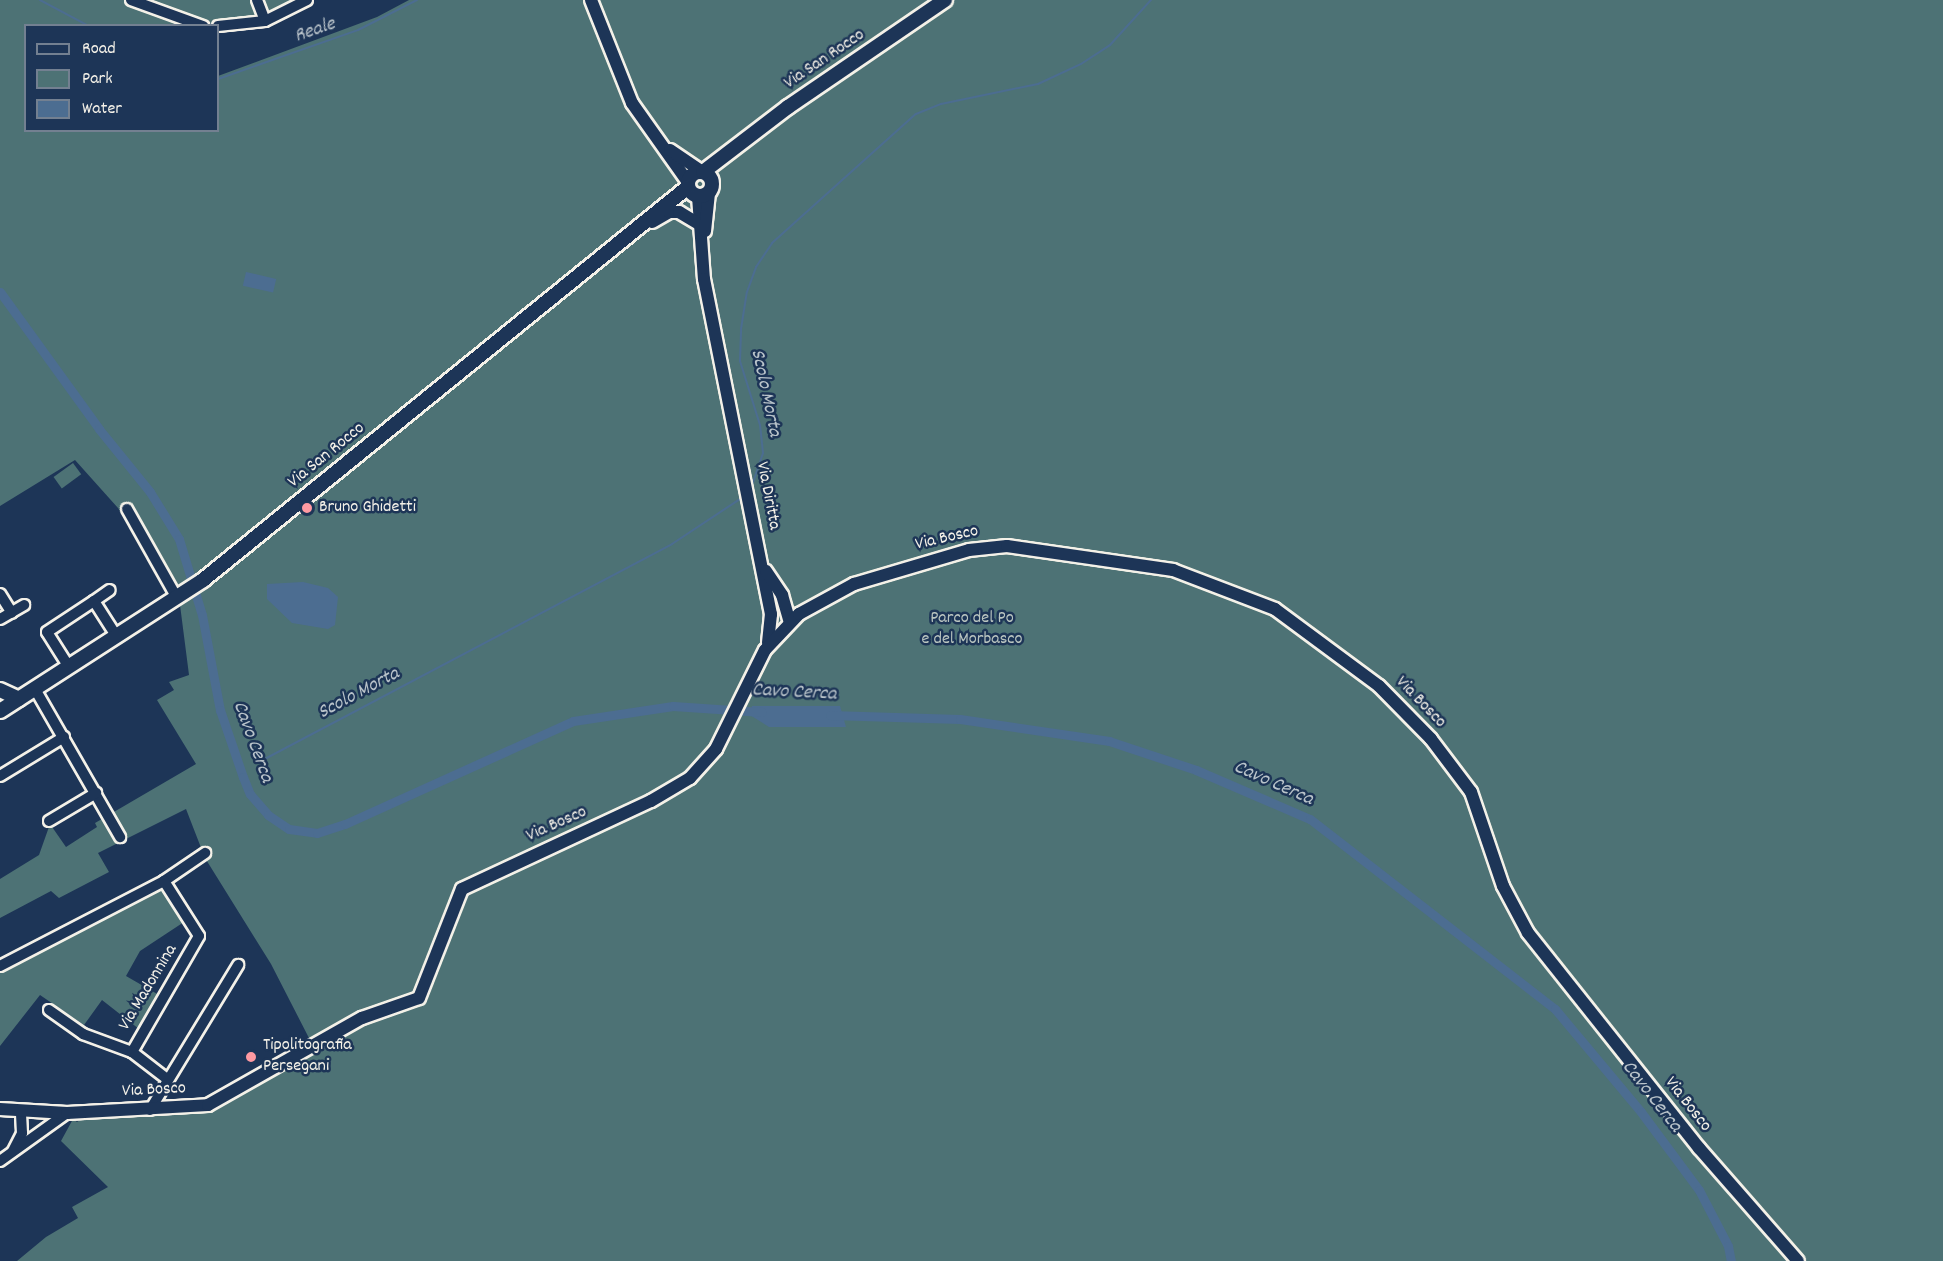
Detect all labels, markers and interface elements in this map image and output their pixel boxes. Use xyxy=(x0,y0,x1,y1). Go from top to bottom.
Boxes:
water label: Reale xyxy=(291,13,339,49)
legend xyxy=(24,24,219,132)
street label: Via San Rocco xyxy=(781,25,869,95)
text: Road xyxy=(82,37,116,62)
text: Park xyxy=(82,67,113,92)
text: Water xyxy=(82,97,122,122)
water label: Scolo Morta xyxy=(744,347,786,439)
street label: Via San Rocco xyxy=(284,418,370,494)
street label: Via Diritta xyxy=(750,460,784,532)
place label: Bruno Ghidetti xyxy=(319,497,416,519)
marker: Bruno Ghidetti xyxy=(300,501,314,515)
street label: Via Bosco xyxy=(913,521,981,557)
park label: Parco del Po e del Morbasco xyxy=(921,609,1023,652)
water label: Scolo Morta xyxy=(314,663,404,725)
street label: Via Bosco xyxy=(1390,673,1450,733)
water label: Cavo Cerca xyxy=(751,679,837,707)
water label: Cavo Cerca xyxy=(226,698,278,786)
water label: Cavo Cerca xyxy=(1229,756,1317,812)
street label: Via Bosco xyxy=(523,802,591,848)
street label: Via Madonnina xyxy=(115,941,183,1035)
place label: Tipolitografia Persegani xyxy=(263,1036,352,1078)
marker: Tipolitografia Persegani xyxy=(244,1050,258,1064)
water label: Cavo Cerca xyxy=(1616,1056,1686,1138)
street label: Via Bosco xyxy=(1659,1073,1715,1137)
street label: Via Bosco xyxy=(122,1079,186,1103)

